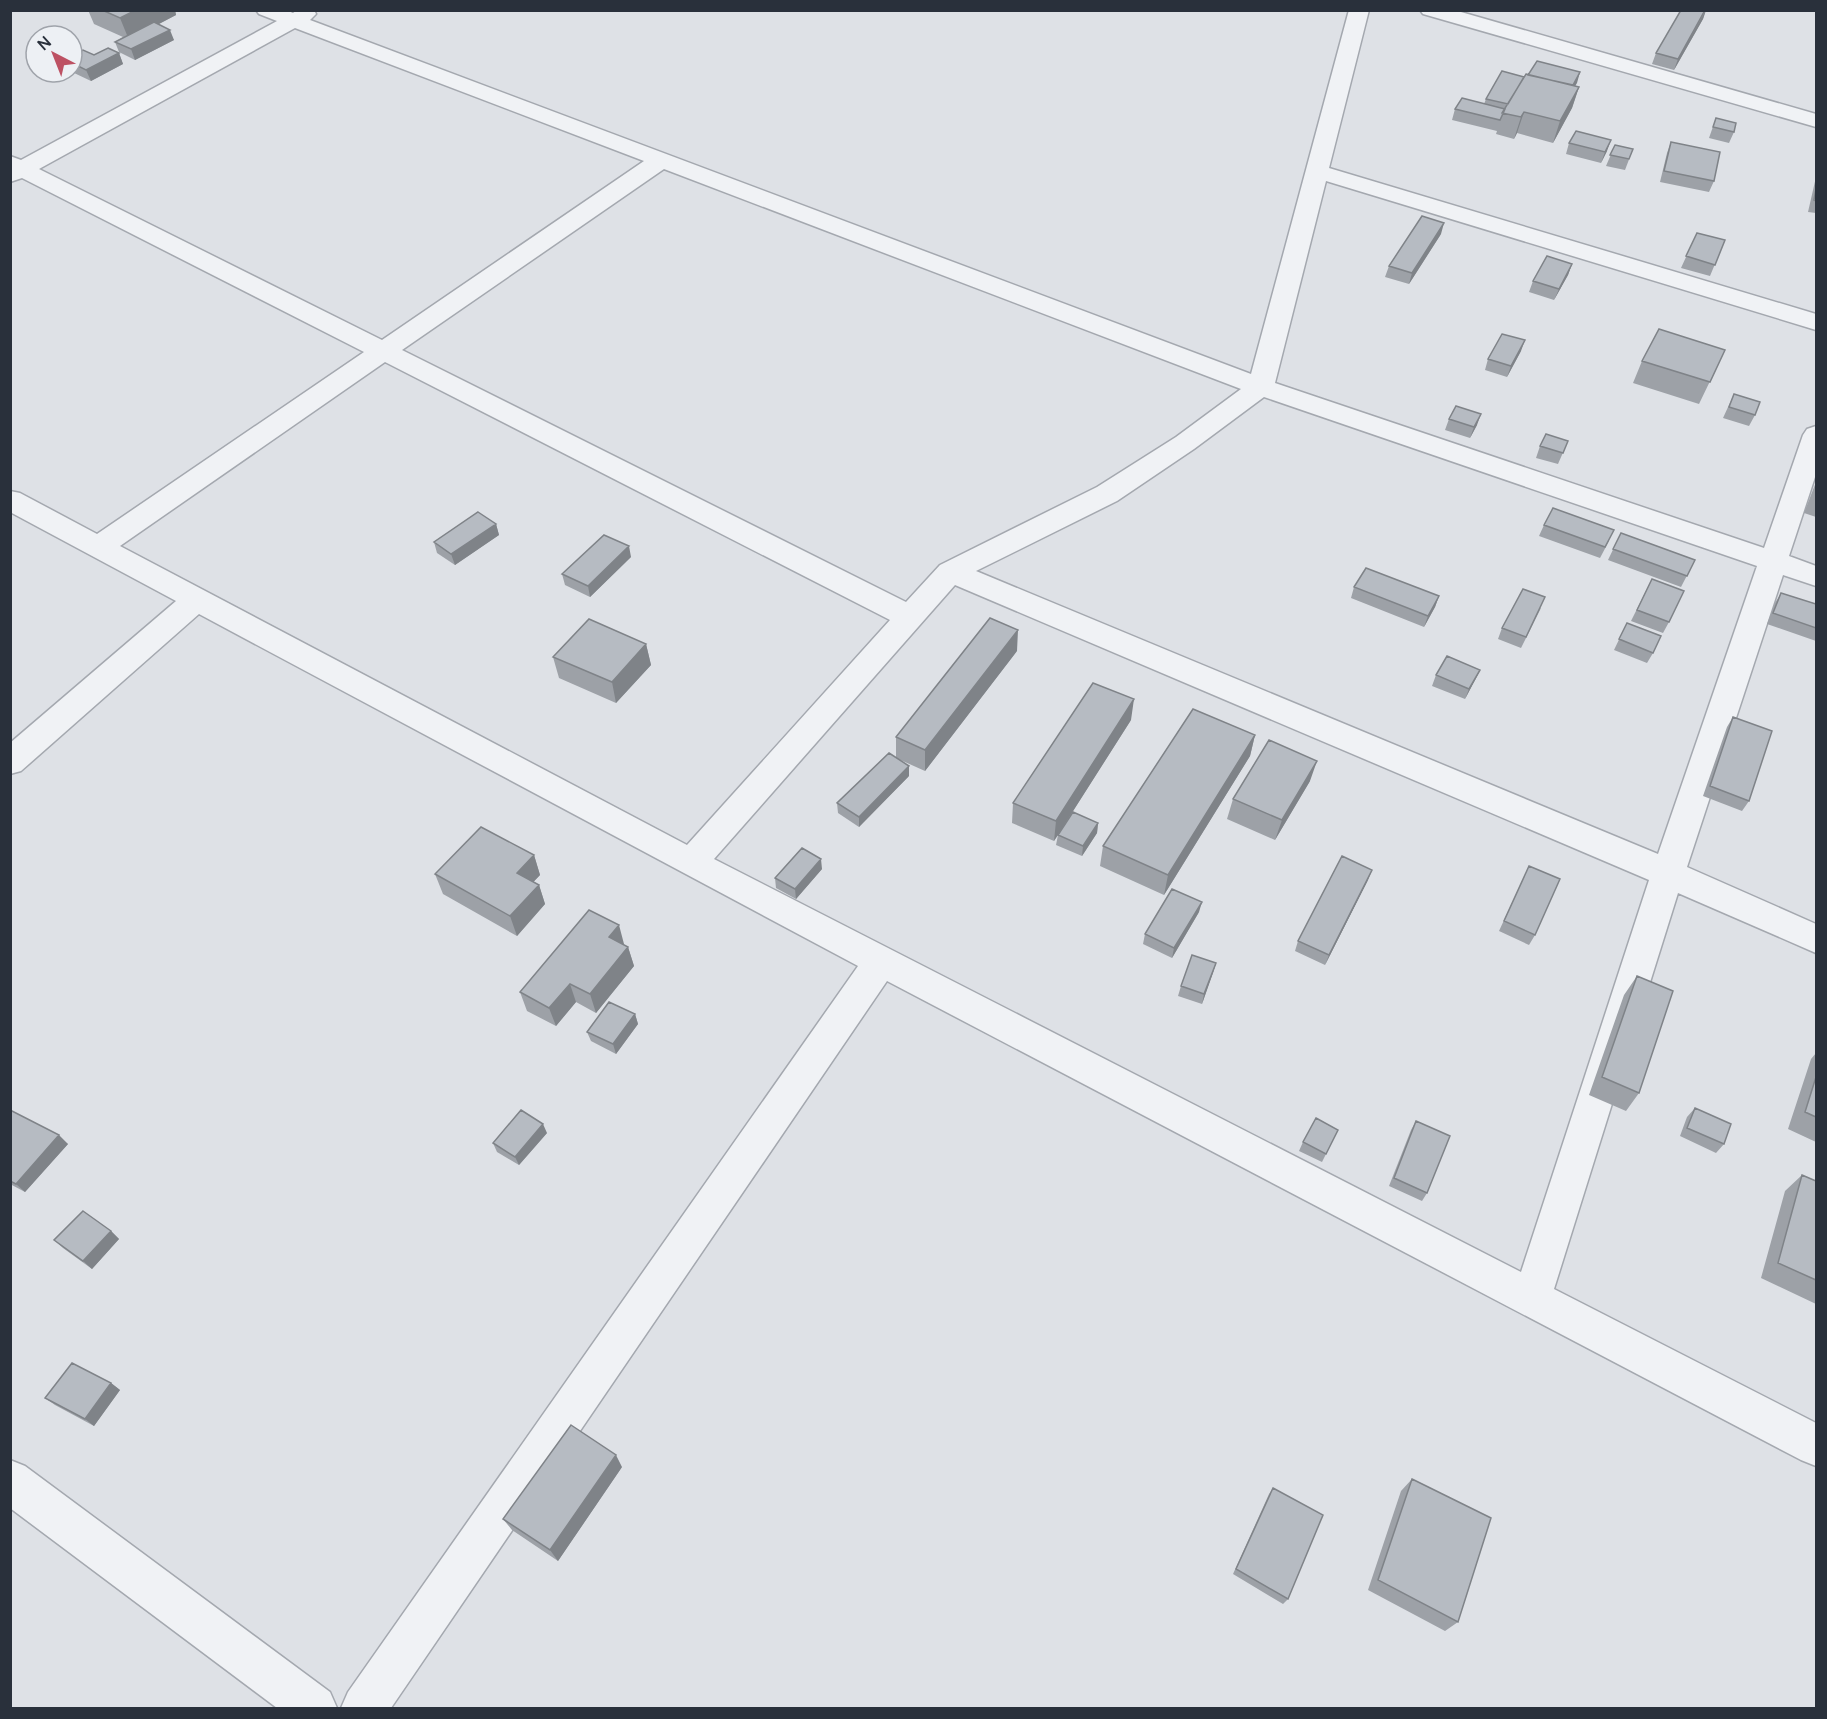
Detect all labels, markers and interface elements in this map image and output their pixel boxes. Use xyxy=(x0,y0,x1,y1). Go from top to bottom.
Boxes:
north arrow xyxy=(24,24,84,84)
text: N xyxy=(32,31,56,55)

